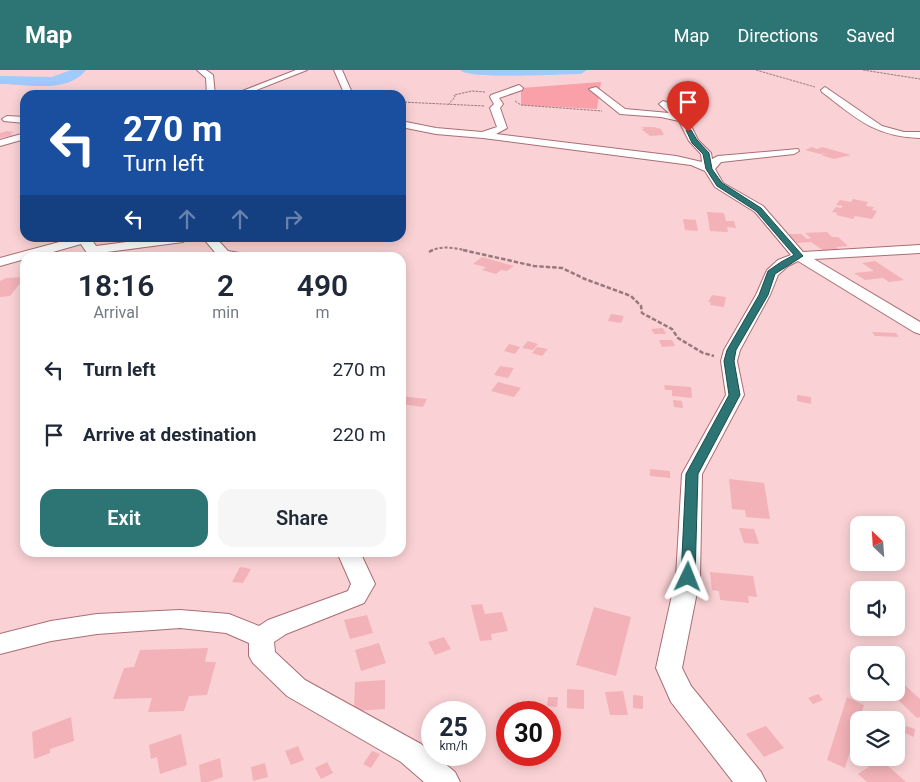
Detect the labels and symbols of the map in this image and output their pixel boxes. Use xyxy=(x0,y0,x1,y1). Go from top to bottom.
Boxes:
pin xyxy=(667,81,709,132)
north arrow xyxy=(850,516,905,571)
position arrow xyxy=(661,550,713,602)
speed limit sign: 30 xyxy=(496,701,561,766)

